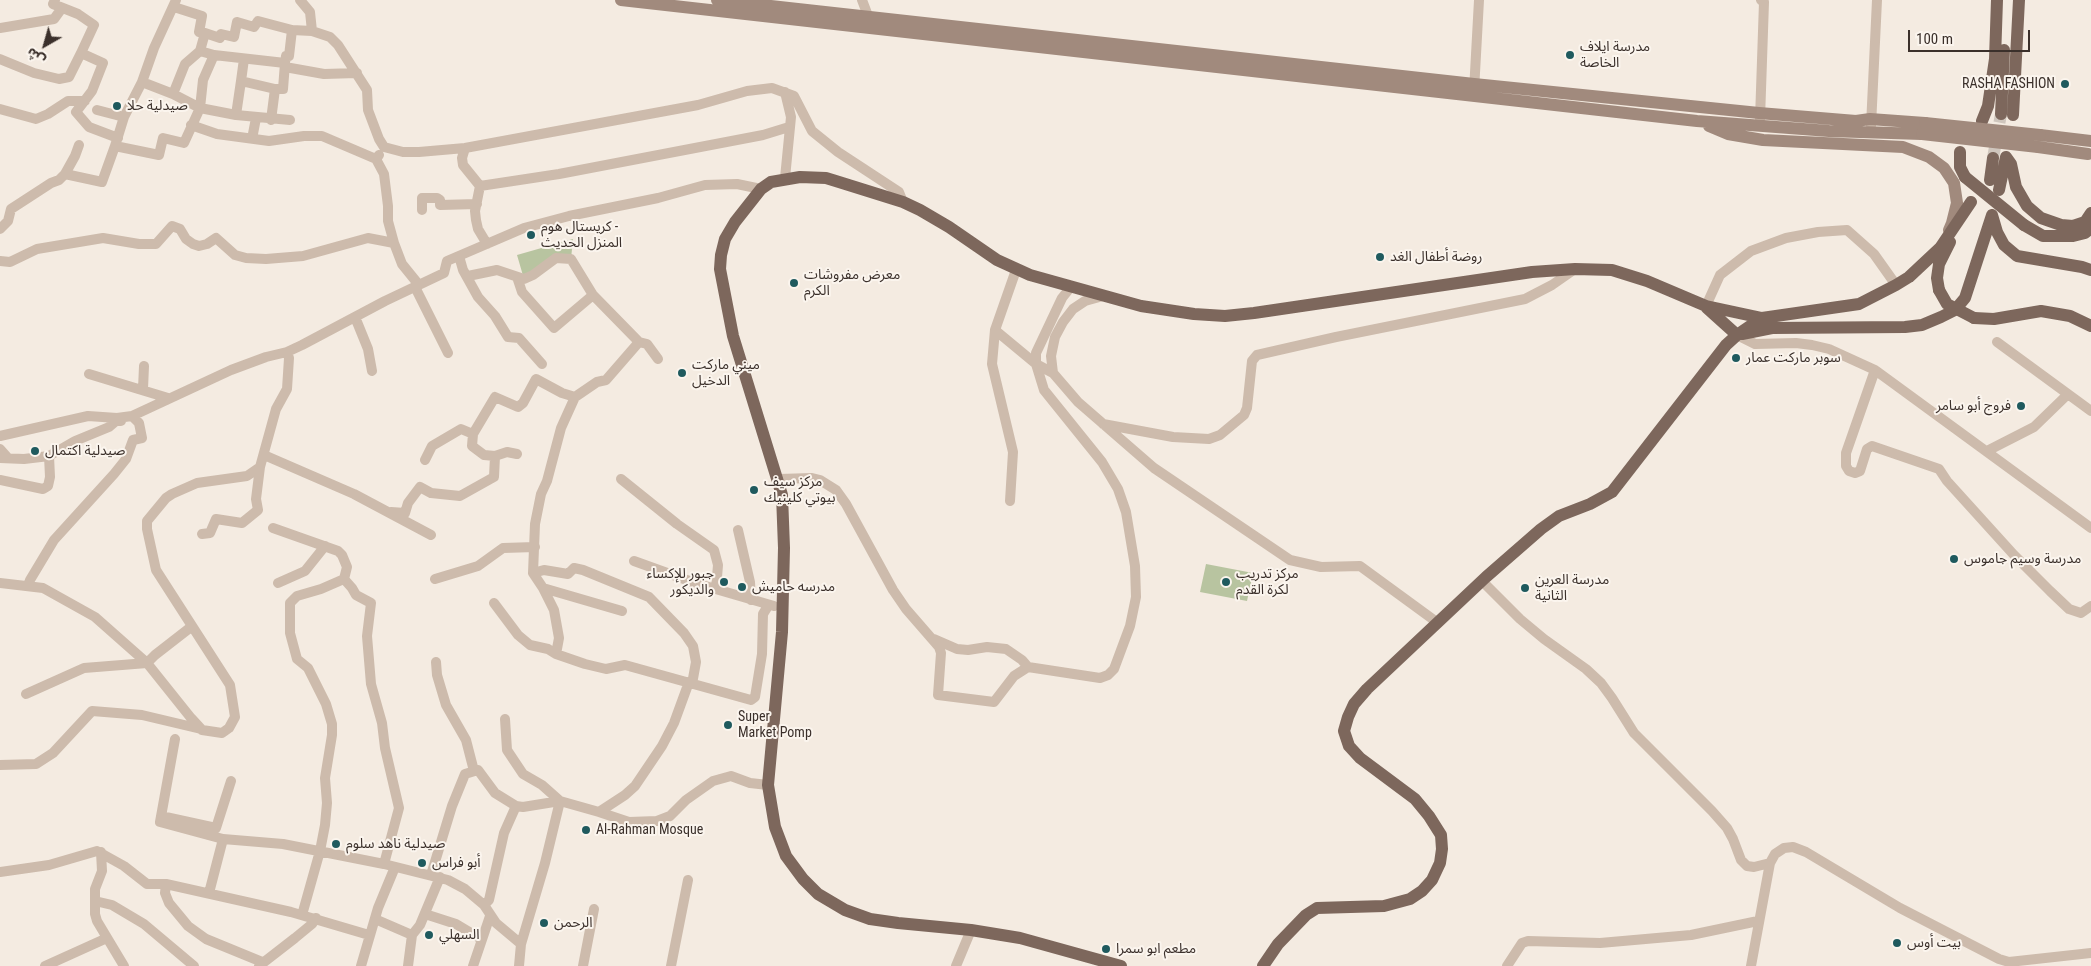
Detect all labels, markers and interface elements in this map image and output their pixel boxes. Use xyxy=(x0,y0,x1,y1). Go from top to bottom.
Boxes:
north arrow xyxy=(20,20,70,70)
scale bar xyxy=(1911,20,2034,52)
text: 100 m xyxy=(1916,30,1953,48)
place label: مدرسة ايلاف الخاصة xyxy=(1580,39,1650,72)
text: ش xyxy=(23,45,48,69)
marker: مدرسة ايلاف الخاصة xyxy=(1564,49,1576,61)
place label: RASHA FASHION xyxy=(1962,76,2055,92)
marker: RASHA FASHION xyxy=(2059,78,2071,90)
place label: صيدلية حلا xyxy=(127,98,188,114)
marker: صيدلية حلا xyxy=(111,100,123,112)
place label: كريستال هوم - المنزل الحديث xyxy=(541,219,622,252)
marker: كريستال هوم - المنزل الحديث xyxy=(525,229,537,241)
place label: روضة أطفال الغد xyxy=(1390,249,1482,265)
marker: روضة أطفال الغد xyxy=(1374,251,1386,263)
place label: معرض مفروشات الكرم xyxy=(804,267,900,300)
marker: معرض مفروشات الكرم xyxy=(788,277,800,289)
place label: سوبر ماركت عمار xyxy=(1746,350,1841,366)
marker: سوبر ماركت عمار xyxy=(1730,352,1742,364)
place label: ميني ماركت الدخيل xyxy=(692,357,760,390)
marker: ميني ماركت الدخيل xyxy=(676,367,688,379)
place label: فروج أبو سامر xyxy=(1936,398,2011,414)
marker: فروج أبو سامر xyxy=(2015,400,2027,412)
place label: صيدلية اكتمال xyxy=(45,443,125,459)
marker: صيدلية اكتمال xyxy=(29,445,41,457)
place label: مركز سيف بيوتي كلينيك xyxy=(764,474,835,507)
marker: مركز سيف بيوتي كلينيك xyxy=(748,484,760,496)
place label: مدرسة وسيم جاموس xyxy=(1964,551,2081,567)
marker: مدرسة وسيم جاموس xyxy=(1948,553,1960,565)
place label: جبور للإكساء والديكور xyxy=(646,566,714,598)
place label: مركز تدريب لكرة القدم xyxy=(1236,566,1299,598)
place label: مدرسة العرين الثانية xyxy=(1535,572,1609,604)
marker: جبور للإكساء والديكور xyxy=(718,576,730,588)
marker: مركز تدريب لكرة القدم xyxy=(1220,576,1232,588)
place label: مدرسه حاميش xyxy=(752,579,835,595)
marker: مدرسه حاميش xyxy=(736,581,748,593)
marker: مدرسة العرين الثانية xyxy=(1519,582,1531,594)
place label: Super Market Pomp xyxy=(738,709,812,742)
marker: Super Market Pomp xyxy=(722,719,734,731)
place label: Al-Rahman Mosque xyxy=(596,822,703,838)
marker: Al-Rahman Mosque xyxy=(580,824,592,836)
place label: صيدلية ناهد سلوم xyxy=(346,836,445,852)
marker: صيدلية ناهد سلوم xyxy=(330,838,342,850)
place label: أبو فراس xyxy=(432,855,481,871)
marker: أبو فراس xyxy=(416,857,428,869)
place label: الرحمن xyxy=(554,915,593,931)
marker: الرحمن xyxy=(538,917,550,929)
place label: السهلي xyxy=(439,927,479,943)
marker: السهلي xyxy=(423,929,435,941)
place label: بيت أوس xyxy=(1907,935,1961,951)
marker: بيت أوس xyxy=(1891,937,1903,949)
place label: مطعم ابو سمرا xyxy=(1116,941,1196,957)
marker: مطعم ابو سمرا xyxy=(1100,943,1112,955)

